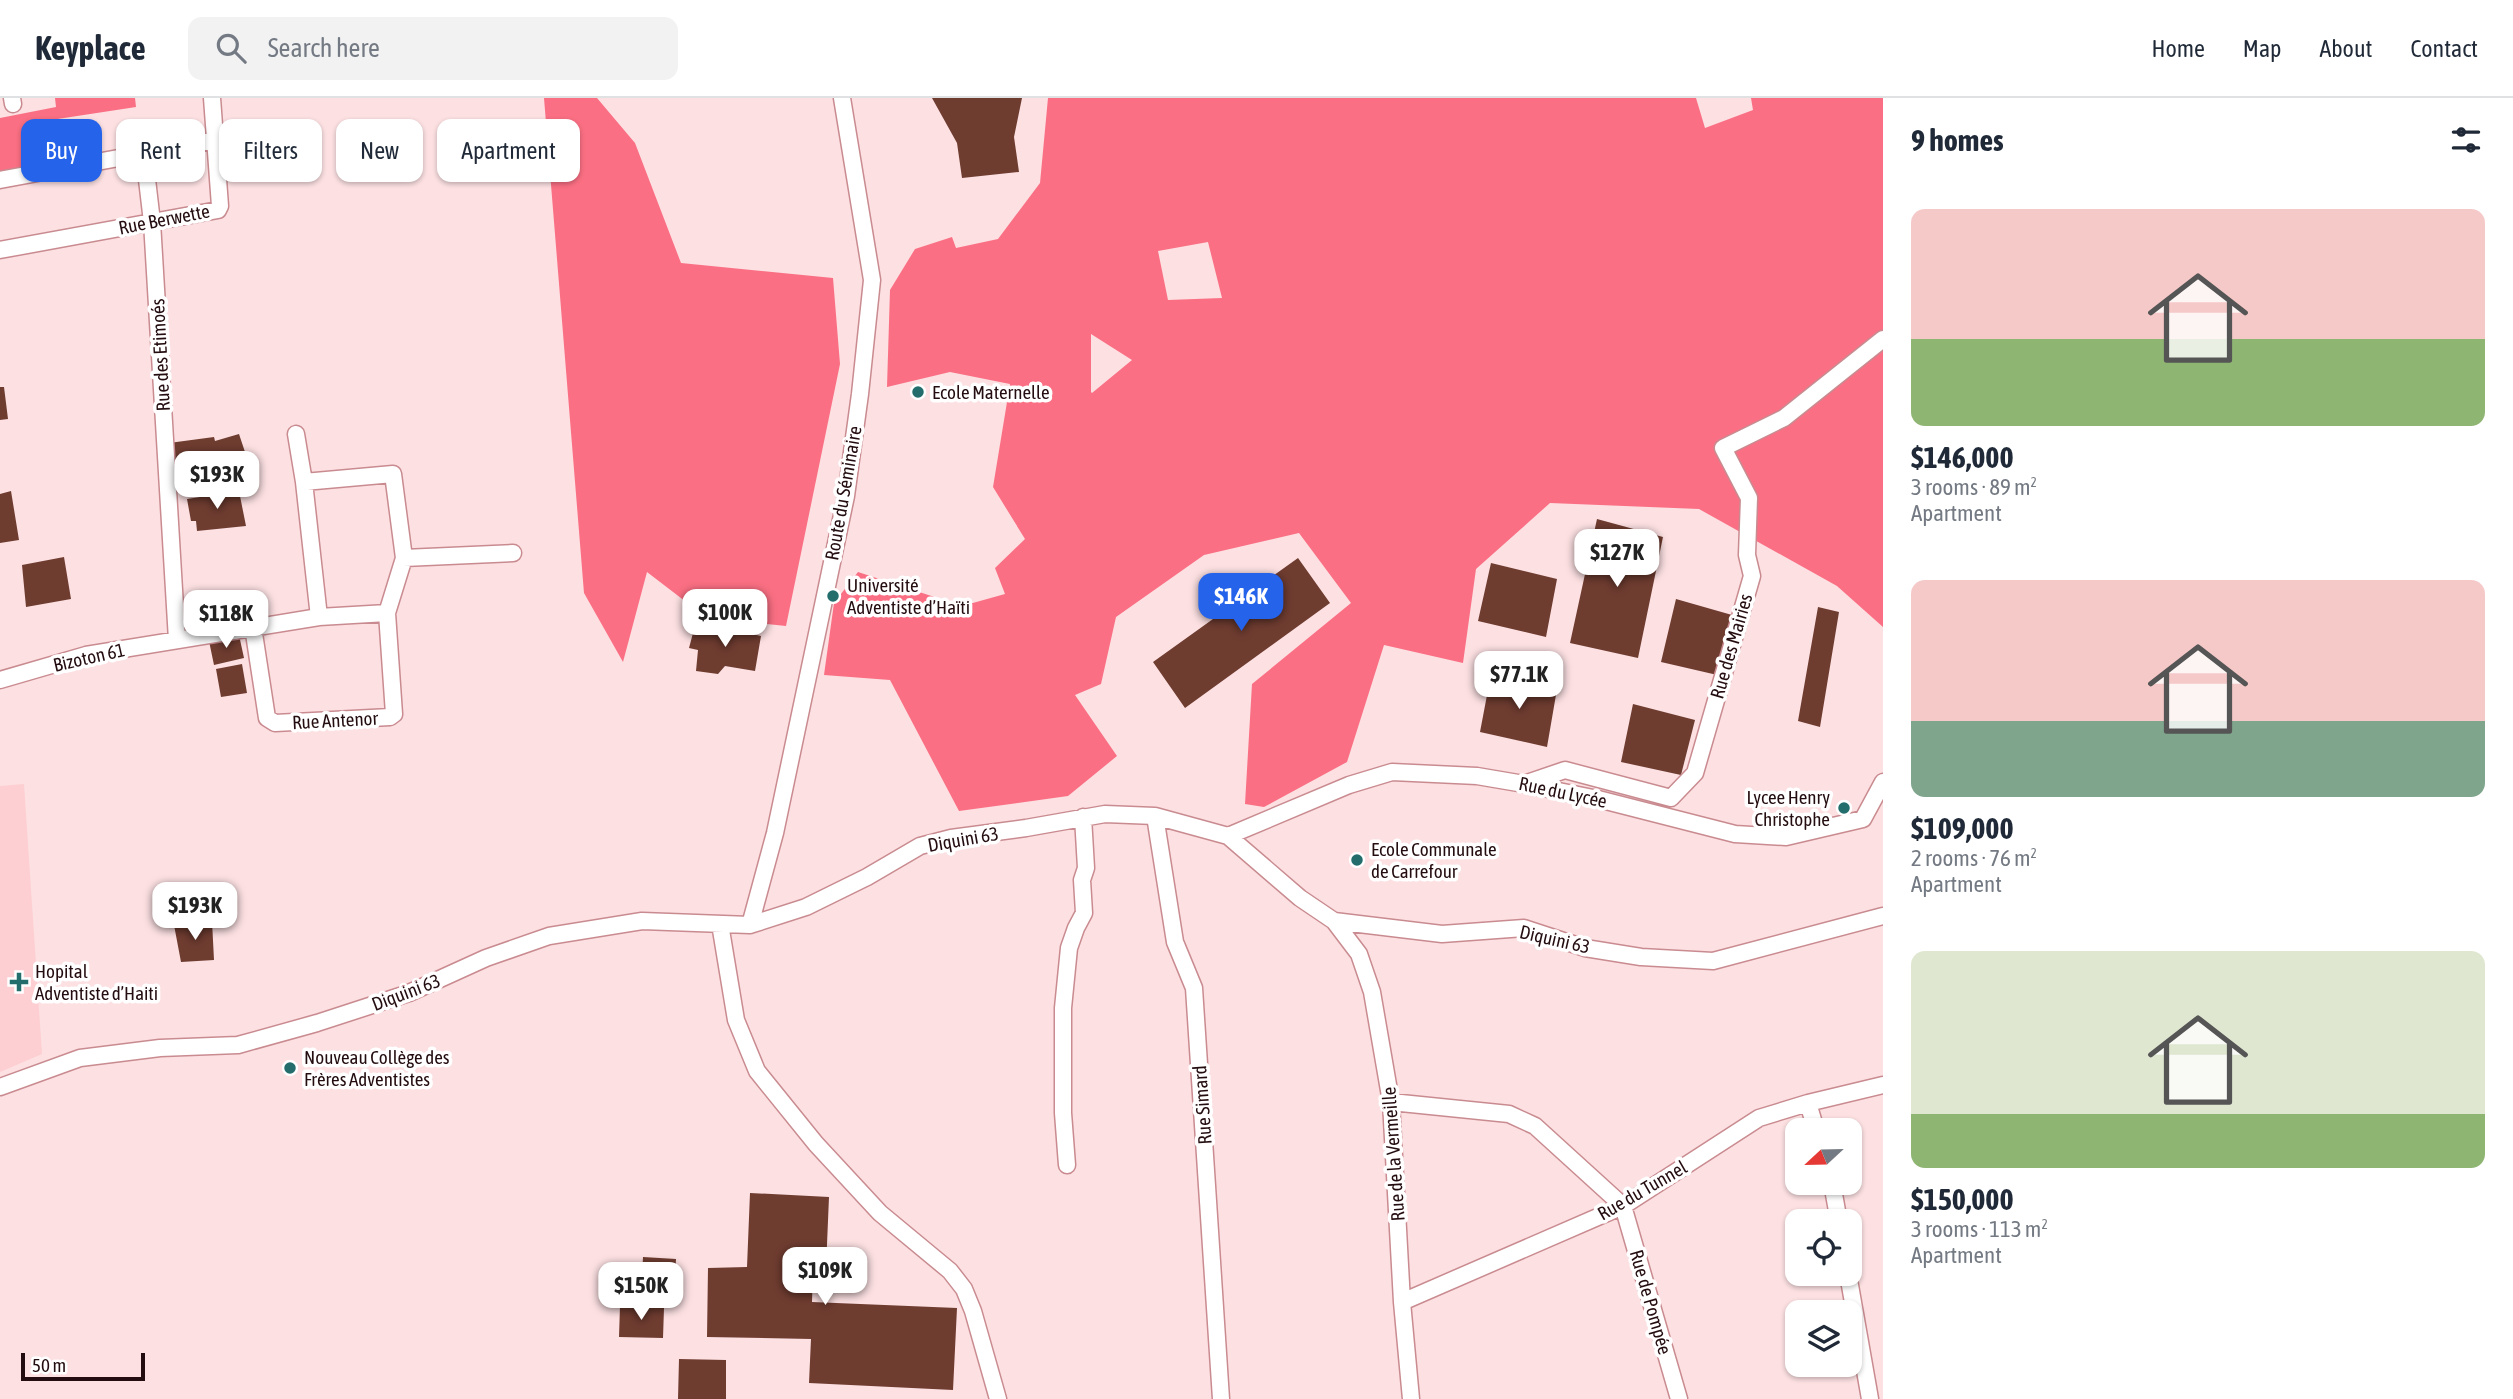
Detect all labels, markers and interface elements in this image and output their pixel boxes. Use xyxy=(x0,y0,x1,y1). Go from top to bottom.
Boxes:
search box xyxy=(188,17,678,80)
text: Keyplace xyxy=(35,29,146,67)
icon: search xyxy=(212,29,250,67)
text: Search here xyxy=(268,33,380,63)
text: Home xyxy=(2151,35,2205,62)
text: Map xyxy=(2243,35,2281,62)
text: About xyxy=(2319,35,2372,62)
text: Contact xyxy=(2410,35,2478,62)
chip: Buy xyxy=(21,119,102,182)
chip: Rent xyxy=(116,119,205,182)
chip: Filters xyxy=(219,119,322,182)
chip: New xyxy=(336,119,423,182)
chip: Apartment xyxy=(437,119,580,182)
icon: filters xyxy=(2447,121,2485,159)
text: 9 homes xyxy=(1911,123,2004,157)
street label: Rue Berwette xyxy=(117,199,211,239)
icon: home xyxy=(2135,255,2261,381)
street label: Rue des Etimoés xyxy=(146,298,174,412)
place label: Ecole Maternelle xyxy=(932,381,1050,403)
marker: Ecole Maternelle xyxy=(910,384,926,400)
street label: Route du Séminaire xyxy=(820,424,866,562)
text: $146,000 xyxy=(1911,440,2014,474)
pin: $193K xyxy=(168,452,266,511)
text: $193K xyxy=(190,461,244,487)
text: 3 rooms · 89 m² xyxy=(1911,474,2037,500)
text: Apartment xyxy=(1911,500,2002,526)
pin: $127K xyxy=(1568,530,1666,589)
text: $127K xyxy=(1590,539,1644,565)
place label: Université Adventiste d’Haïti xyxy=(847,574,970,618)
pin: $146K xyxy=(1192,574,1290,633)
text: $146K xyxy=(1214,583,1268,609)
marker: Université Adventiste d’Haïti xyxy=(825,588,841,604)
pin: $100K xyxy=(676,589,774,649)
pin: $118K xyxy=(177,590,275,650)
street label: Rue des Mairies xyxy=(1706,591,1757,701)
text: $100K xyxy=(698,599,752,625)
text: $118K xyxy=(199,600,253,626)
icon: home xyxy=(2135,626,2261,752)
street label: Bizoton 61 xyxy=(51,638,127,676)
pin: $77.1K xyxy=(1462,652,1576,711)
text: $77.1K xyxy=(1490,661,1548,687)
street label: Rue Antenor xyxy=(291,707,379,733)
street label: Rue du Lycée xyxy=(1517,772,1609,812)
place label: Lycee Henry Christophe xyxy=(1746,786,1830,830)
marker: Lycee Henry Christophe xyxy=(1836,800,1852,816)
text: $109,000 xyxy=(1911,811,2014,845)
street label: Diquini 63 xyxy=(926,822,1000,856)
place label: Ecole Communale de Carrefour xyxy=(1371,838,1497,882)
text: 2 rooms · 76 m² xyxy=(1911,845,2037,871)
marker: Ecole Communale de Carrefour xyxy=(1349,852,1365,868)
text: Apartment xyxy=(1911,871,2002,897)
pin: $193K xyxy=(146,882,244,942)
text: $193K xyxy=(168,892,222,918)
street label: Diquini 63 xyxy=(1518,920,1592,958)
place label: Hopital Adventiste d’Haiti xyxy=(35,960,158,1004)
street label: Diquini 63 xyxy=(369,969,443,1015)
marker: Hopital Adventiste d’Haiti xyxy=(9,972,29,992)
icon: home xyxy=(2135,997,2261,1123)
place label: Nouveau Collège des Frères Adventistes xyxy=(304,1046,450,1090)
marker: Nouveau Collège des Frères Adventistes xyxy=(282,1060,298,1076)
street label: Rue Simard xyxy=(1188,1065,1216,1145)
street label: Rue de la Vermeille xyxy=(1377,1086,1409,1222)
north arrow xyxy=(1785,1118,1862,1195)
map controls xyxy=(1785,1118,1862,1377)
street label: Rue du Tunnel xyxy=(1593,1156,1691,1224)
text: $150,000 xyxy=(1911,1182,2014,1216)
button: locate xyxy=(1785,1209,1862,1286)
text: 3 rooms · 113 m² xyxy=(1911,1216,2048,1242)
text: Apartment xyxy=(1911,1242,2002,1268)
street label: Rue de Pompée xyxy=(1626,1247,1676,1357)
pin: $109K xyxy=(776,1248,874,1307)
text: $109K xyxy=(798,1257,852,1283)
pin: $150K xyxy=(592,1262,690,1322)
text: $150K xyxy=(614,1272,668,1298)
button: layers xyxy=(1785,1300,1862,1377)
scale bar xyxy=(21,1350,145,1382)
text: 50 m xyxy=(32,1354,66,1376)

